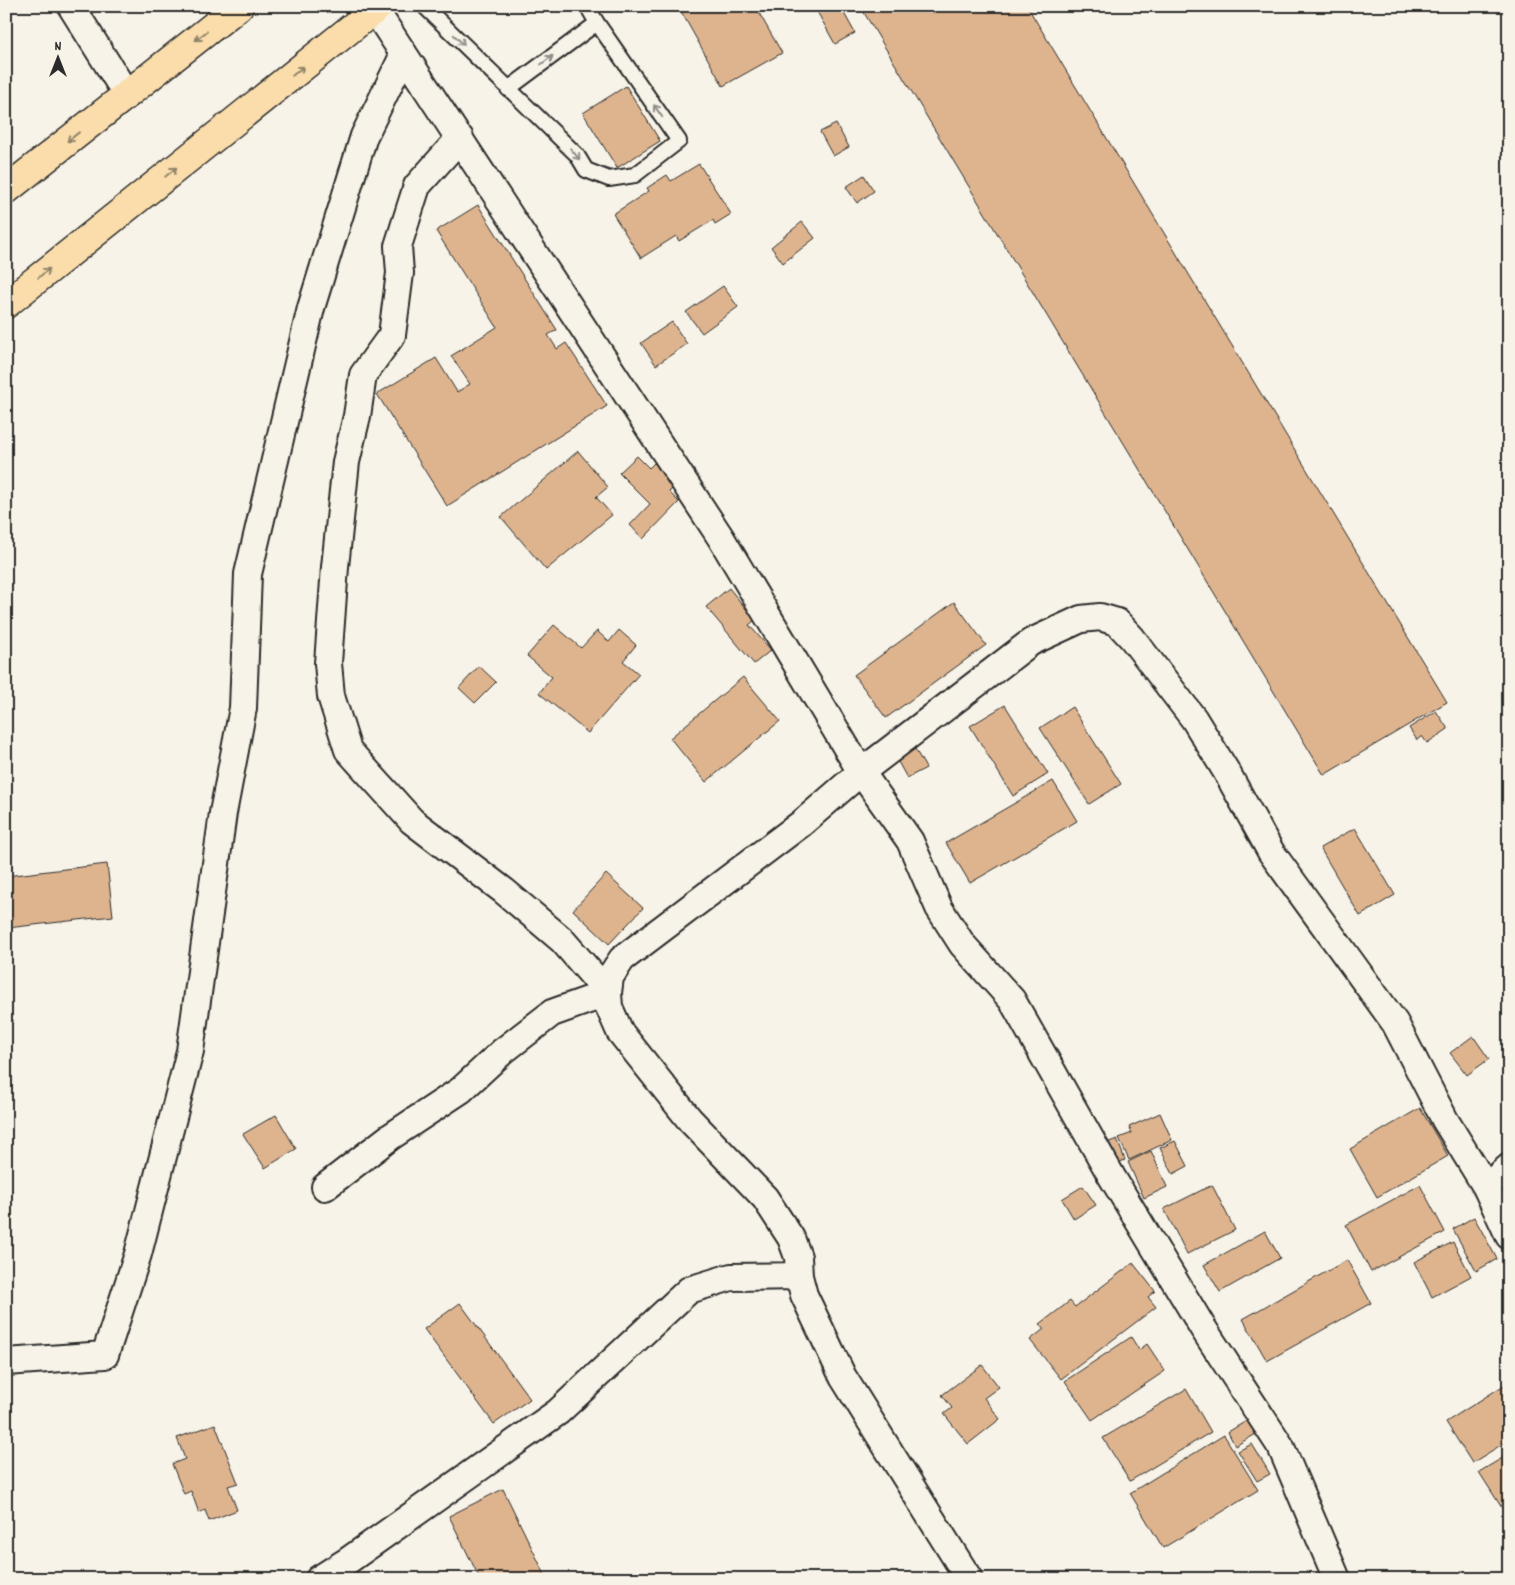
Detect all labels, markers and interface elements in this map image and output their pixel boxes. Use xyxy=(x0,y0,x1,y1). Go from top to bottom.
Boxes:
one-way arrow xyxy=(195,31,208,42)
north arrow xyxy=(32,32,82,82)
one-way arrow xyxy=(453,34,465,47)
text: N xyxy=(55,37,62,57)
one-way arrow xyxy=(540,55,554,65)
one-way arrow xyxy=(292,65,305,76)
one-way arrow xyxy=(653,104,663,118)
one-way arrow xyxy=(66,132,80,142)
one-way arrow xyxy=(569,148,580,161)
one-way arrow xyxy=(165,167,178,178)
one-way arrow xyxy=(38,268,51,279)

